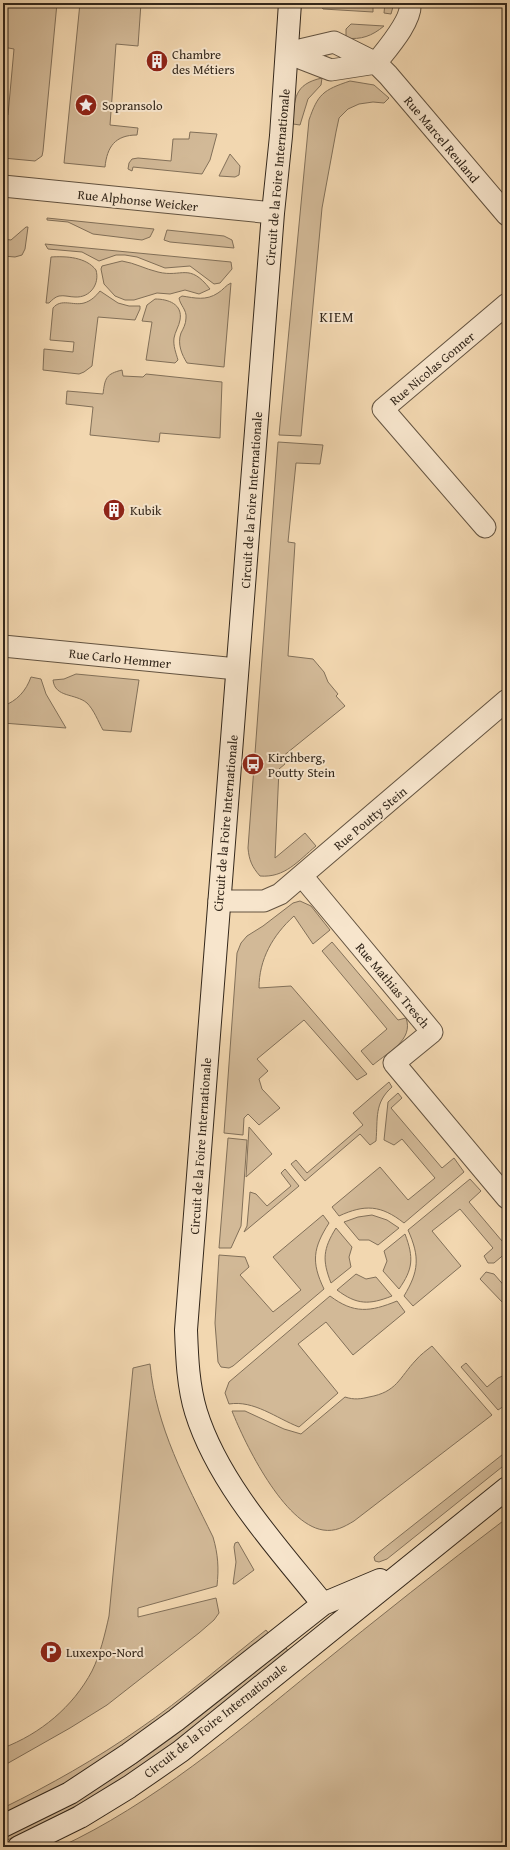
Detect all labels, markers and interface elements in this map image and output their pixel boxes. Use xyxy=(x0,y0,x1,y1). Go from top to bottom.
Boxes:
place label: Chambre des Métiers xyxy=(172,45,235,79)
building icon: Chambre des Métiers xyxy=(144,48,170,74)
street label: Circuit de la Foire Internationale xyxy=(260,88,295,266)
place icon: Sopransolo xyxy=(73,92,99,118)
street label: Rue Marcel Reuland xyxy=(399,92,484,187)
place label: Sopransolo xyxy=(102,96,163,115)
street label: Rue Alphonse Weicker xyxy=(77,185,200,216)
district label: KIEM xyxy=(319,307,355,327)
street label: Rue Nicolas Gonner xyxy=(386,327,480,410)
street label: Circuit de la Foire Internationale xyxy=(236,411,267,589)
building icon: Kubik xyxy=(101,497,127,523)
place label: Kubik xyxy=(130,501,162,520)
street label: Rue Carlo Hemmer xyxy=(68,644,173,673)
street label: Circuit de la Foire Internationale xyxy=(208,734,243,912)
place label: Kirchberg, Poutty Stein xyxy=(268,748,336,782)
bus stop icon: Kirchberg, Poutty Stein xyxy=(240,751,266,777)
street label: Rue Poutty Stein xyxy=(329,782,412,855)
street label: Rue Mathias Tresch xyxy=(351,938,435,1033)
street label: Circuit de la Foire Internationale xyxy=(185,1057,216,1235)
parking icon: Luxexpo-Nord xyxy=(38,1639,64,1665)
place label: Luxexpo-Nord xyxy=(66,1643,144,1662)
street label: Circuit de la Foire Internationale xyxy=(140,1658,291,1783)

